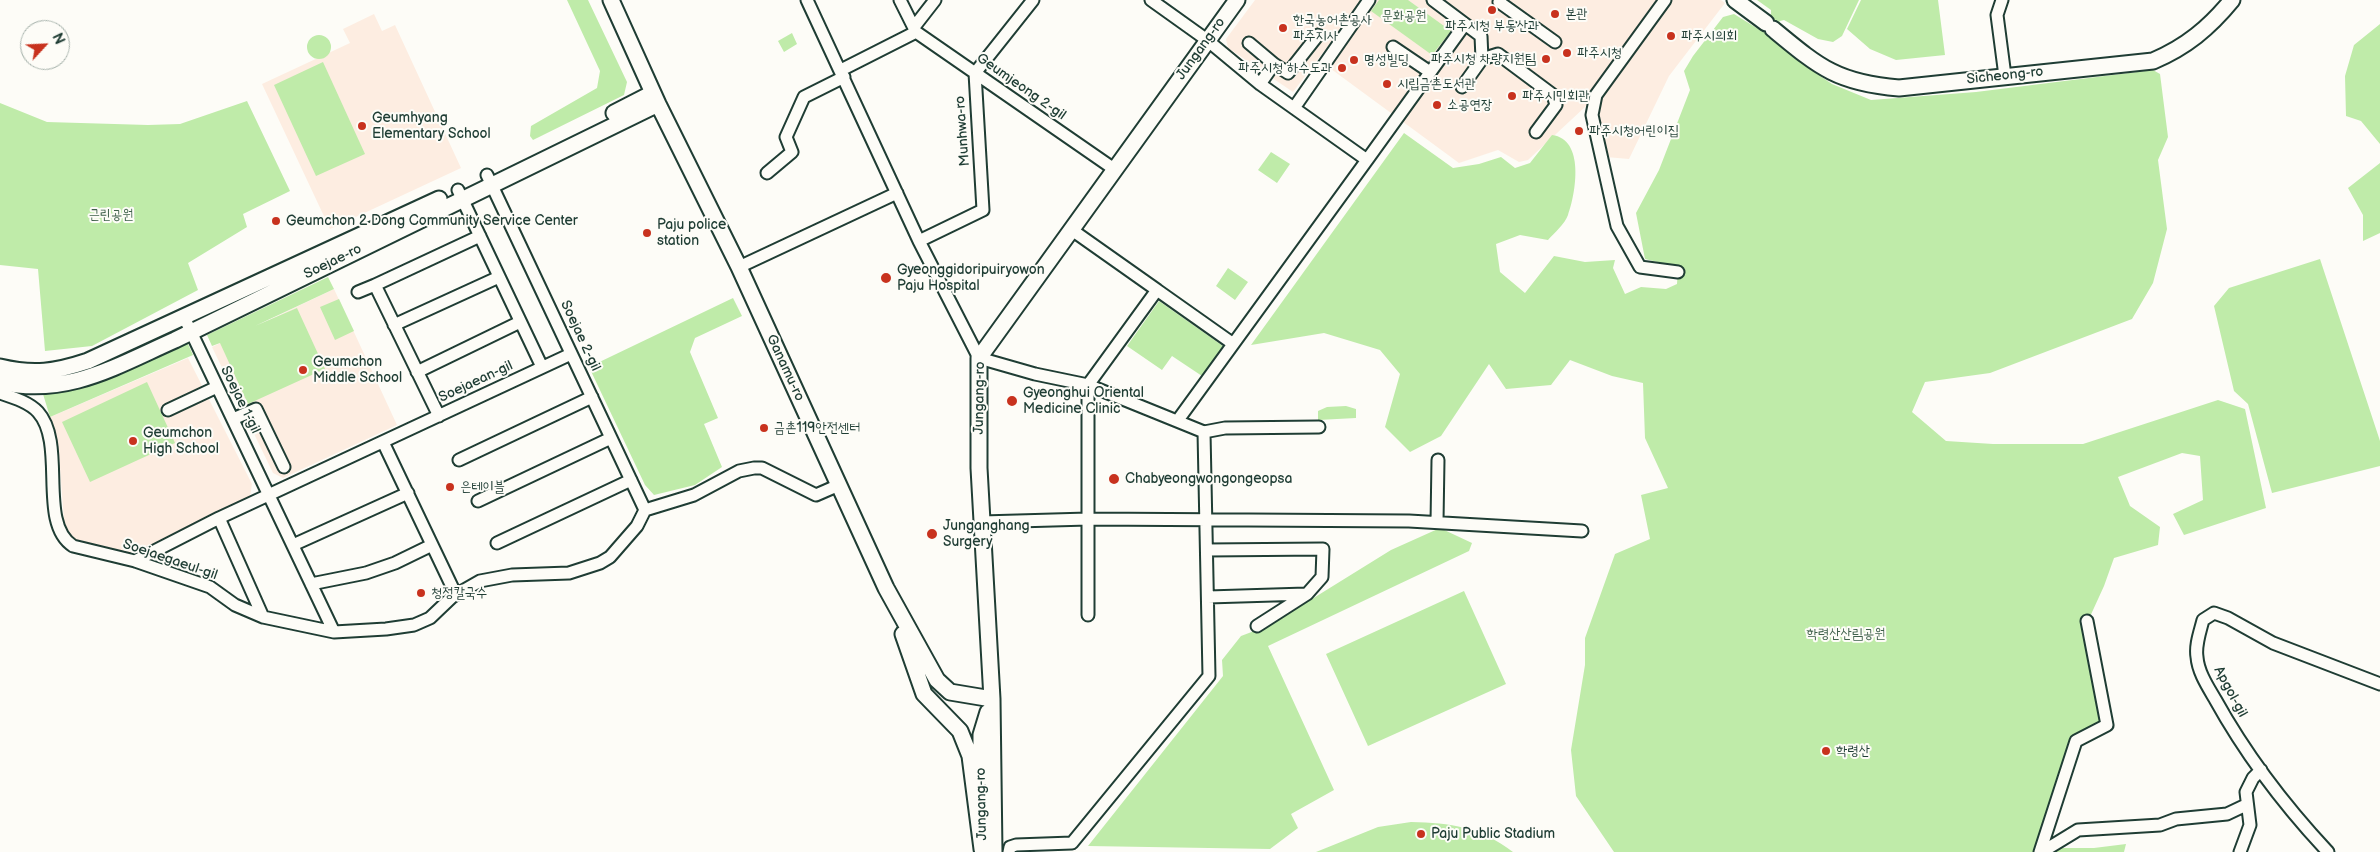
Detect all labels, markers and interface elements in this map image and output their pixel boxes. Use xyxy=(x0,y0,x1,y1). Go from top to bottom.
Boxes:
marker: 파주시청 부동산과 xyxy=(1486,4,1498,16)
place label: 본관 xyxy=(1565,6,1588,22)
park label: 문화공원 xyxy=(1381,8,1427,24)
marker: 본관 xyxy=(1549,8,1561,20)
place label: 한국농어촌공사 파주지사 xyxy=(1293,12,1372,44)
street label: Jungang-ro xyxy=(1173,15,1229,83)
place label: 파주시청 부동산과 xyxy=(1445,18,1539,34)
north arrow xyxy=(20,20,70,70)
marker: 한국농어촌공사 파주지사 xyxy=(1277,22,1289,34)
place label: 파주시의회 xyxy=(1681,28,1737,44)
marker: 파주시의회 xyxy=(1665,30,1677,42)
text: N xyxy=(48,31,68,47)
place label: 파주시청 xyxy=(1577,45,1622,61)
marker: 파주시청 xyxy=(1561,47,1573,59)
street label: Geumjeong 2-gil xyxy=(973,50,1069,124)
place label: 파주시청 차량지원팀 xyxy=(1431,51,1536,67)
place label: 명성빌딩 xyxy=(1364,52,1409,68)
marker: 파주시청 차량지원팀 xyxy=(1540,53,1552,65)
marker: 명성빌딩 xyxy=(1348,54,1360,66)
place label: 파주시청 하수도과 xyxy=(1238,60,1332,76)
marker: 파주시청 하수도과 xyxy=(1336,62,1348,74)
street label: Sicheong-ro xyxy=(1966,64,2044,88)
place label: 시립금촌도서관 xyxy=(1397,76,1476,92)
marker: 시립금촌도서관 xyxy=(1381,78,1393,90)
place label: 파주시민회관 xyxy=(1522,88,1590,104)
marker: 파주시민회관 xyxy=(1506,90,1518,102)
street label: Munhwa-ro xyxy=(952,95,974,167)
place label: 소공연장 xyxy=(1447,97,1492,113)
marker: 소공연장 xyxy=(1431,99,1443,111)
place label: Geumhyang Elementary School xyxy=(372,110,491,142)
marker: Geumhyang Elementary School xyxy=(356,120,368,132)
place label: 파주시청어린이집 xyxy=(1589,123,1679,139)
marker: 파주시청어린이집 xyxy=(1573,125,1585,137)
park label: 근린공원 xyxy=(88,207,134,223)
place label: Geumchon 2 Dong Community Service Center xyxy=(286,213,578,229)
marker: Geumchon 2 Dong Community Service Center xyxy=(270,215,282,227)
place label: Paju police station xyxy=(657,217,726,250)
marker: Paju police station xyxy=(641,227,653,239)
street label: Soejae-ro xyxy=(301,241,365,283)
place label: Gyeonggidoripuiryowon Paju Hospital xyxy=(897,262,1045,294)
marker: Gyeonggidoripuiryowon Paju Hospital xyxy=(879,271,893,285)
street label: Soejae 2-gil xyxy=(556,298,604,374)
street label: Ganamu-ro xyxy=(762,332,808,404)
place label: Geumchon Middle School xyxy=(313,354,402,387)
street label: Soejaean-gil xyxy=(436,358,516,406)
street label: Jungang-ro xyxy=(971,361,989,435)
street label: Soejae 1-gil xyxy=(216,363,264,437)
marker: Geumchon Middle School xyxy=(297,364,309,376)
place label: Gyeonghui Oriental Medicine Clinic xyxy=(1023,385,1144,418)
marker: Gyeonghui Oriental Medicine Clinic xyxy=(1005,394,1019,408)
place label: 금촌119안전센터 xyxy=(774,420,861,436)
marker: 금촌119안전센터 xyxy=(758,422,770,434)
place label: Geumchon High School xyxy=(143,425,219,458)
marker: Geumchon High School xyxy=(127,435,139,447)
place label: Chabyeongwongongeopsa xyxy=(1125,471,1292,487)
marker: Chabyeongwongongeopsa xyxy=(1107,472,1121,486)
place label: 은테이블 xyxy=(460,479,505,495)
marker: 은테이블 xyxy=(444,481,456,493)
place label: Junganghang Surgery xyxy=(943,518,1030,550)
marker: Junganghang Surgery xyxy=(925,527,939,541)
street label: Soejaegaeul-gil xyxy=(120,536,220,584)
place label: 청정칼국수 xyxy=(431,585,487,601)
marker: 청정칼국수 xyxy=(415,587,427,599)
park label: 학령산산림공원 xyxy=(1807,626,1885,642)
street label: Apgol-gil xyxy=(2210,664,2250,720)
place label: 학령산 xyxy=(1836,743,1870,759)
marker: 학령산 xyxy=(1820,745,1832,757)
street label: Jungang-ro xyxy=(973,767,991,841)
place label: Paju Public Stadium xyxy=(1431,826,1555,842)
marker: Paju Public Stadium xyxy=(1415,828,1427,840)

